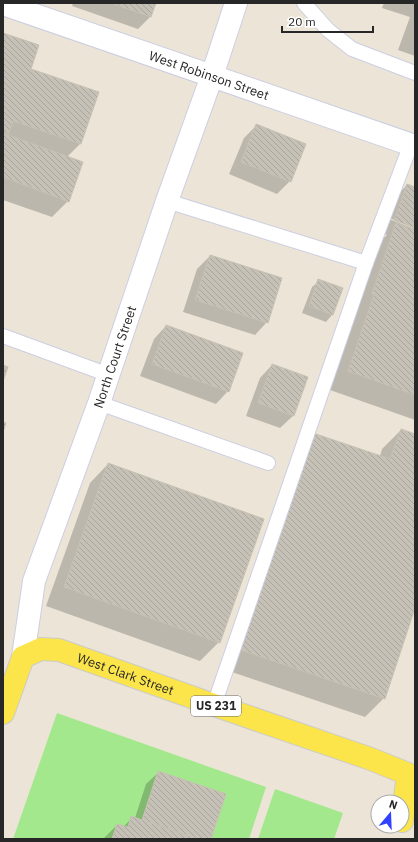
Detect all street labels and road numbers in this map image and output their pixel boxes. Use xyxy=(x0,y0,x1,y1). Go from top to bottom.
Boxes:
street label: West Robinson Street xyxy=(147,47,271,104)
street label: North Court Street xyxy=(90,303,140,411)
street label: West Clark Street xyxy=(75,649,176,699)
road number: US 231 xyxy=(191,696,241,716)

